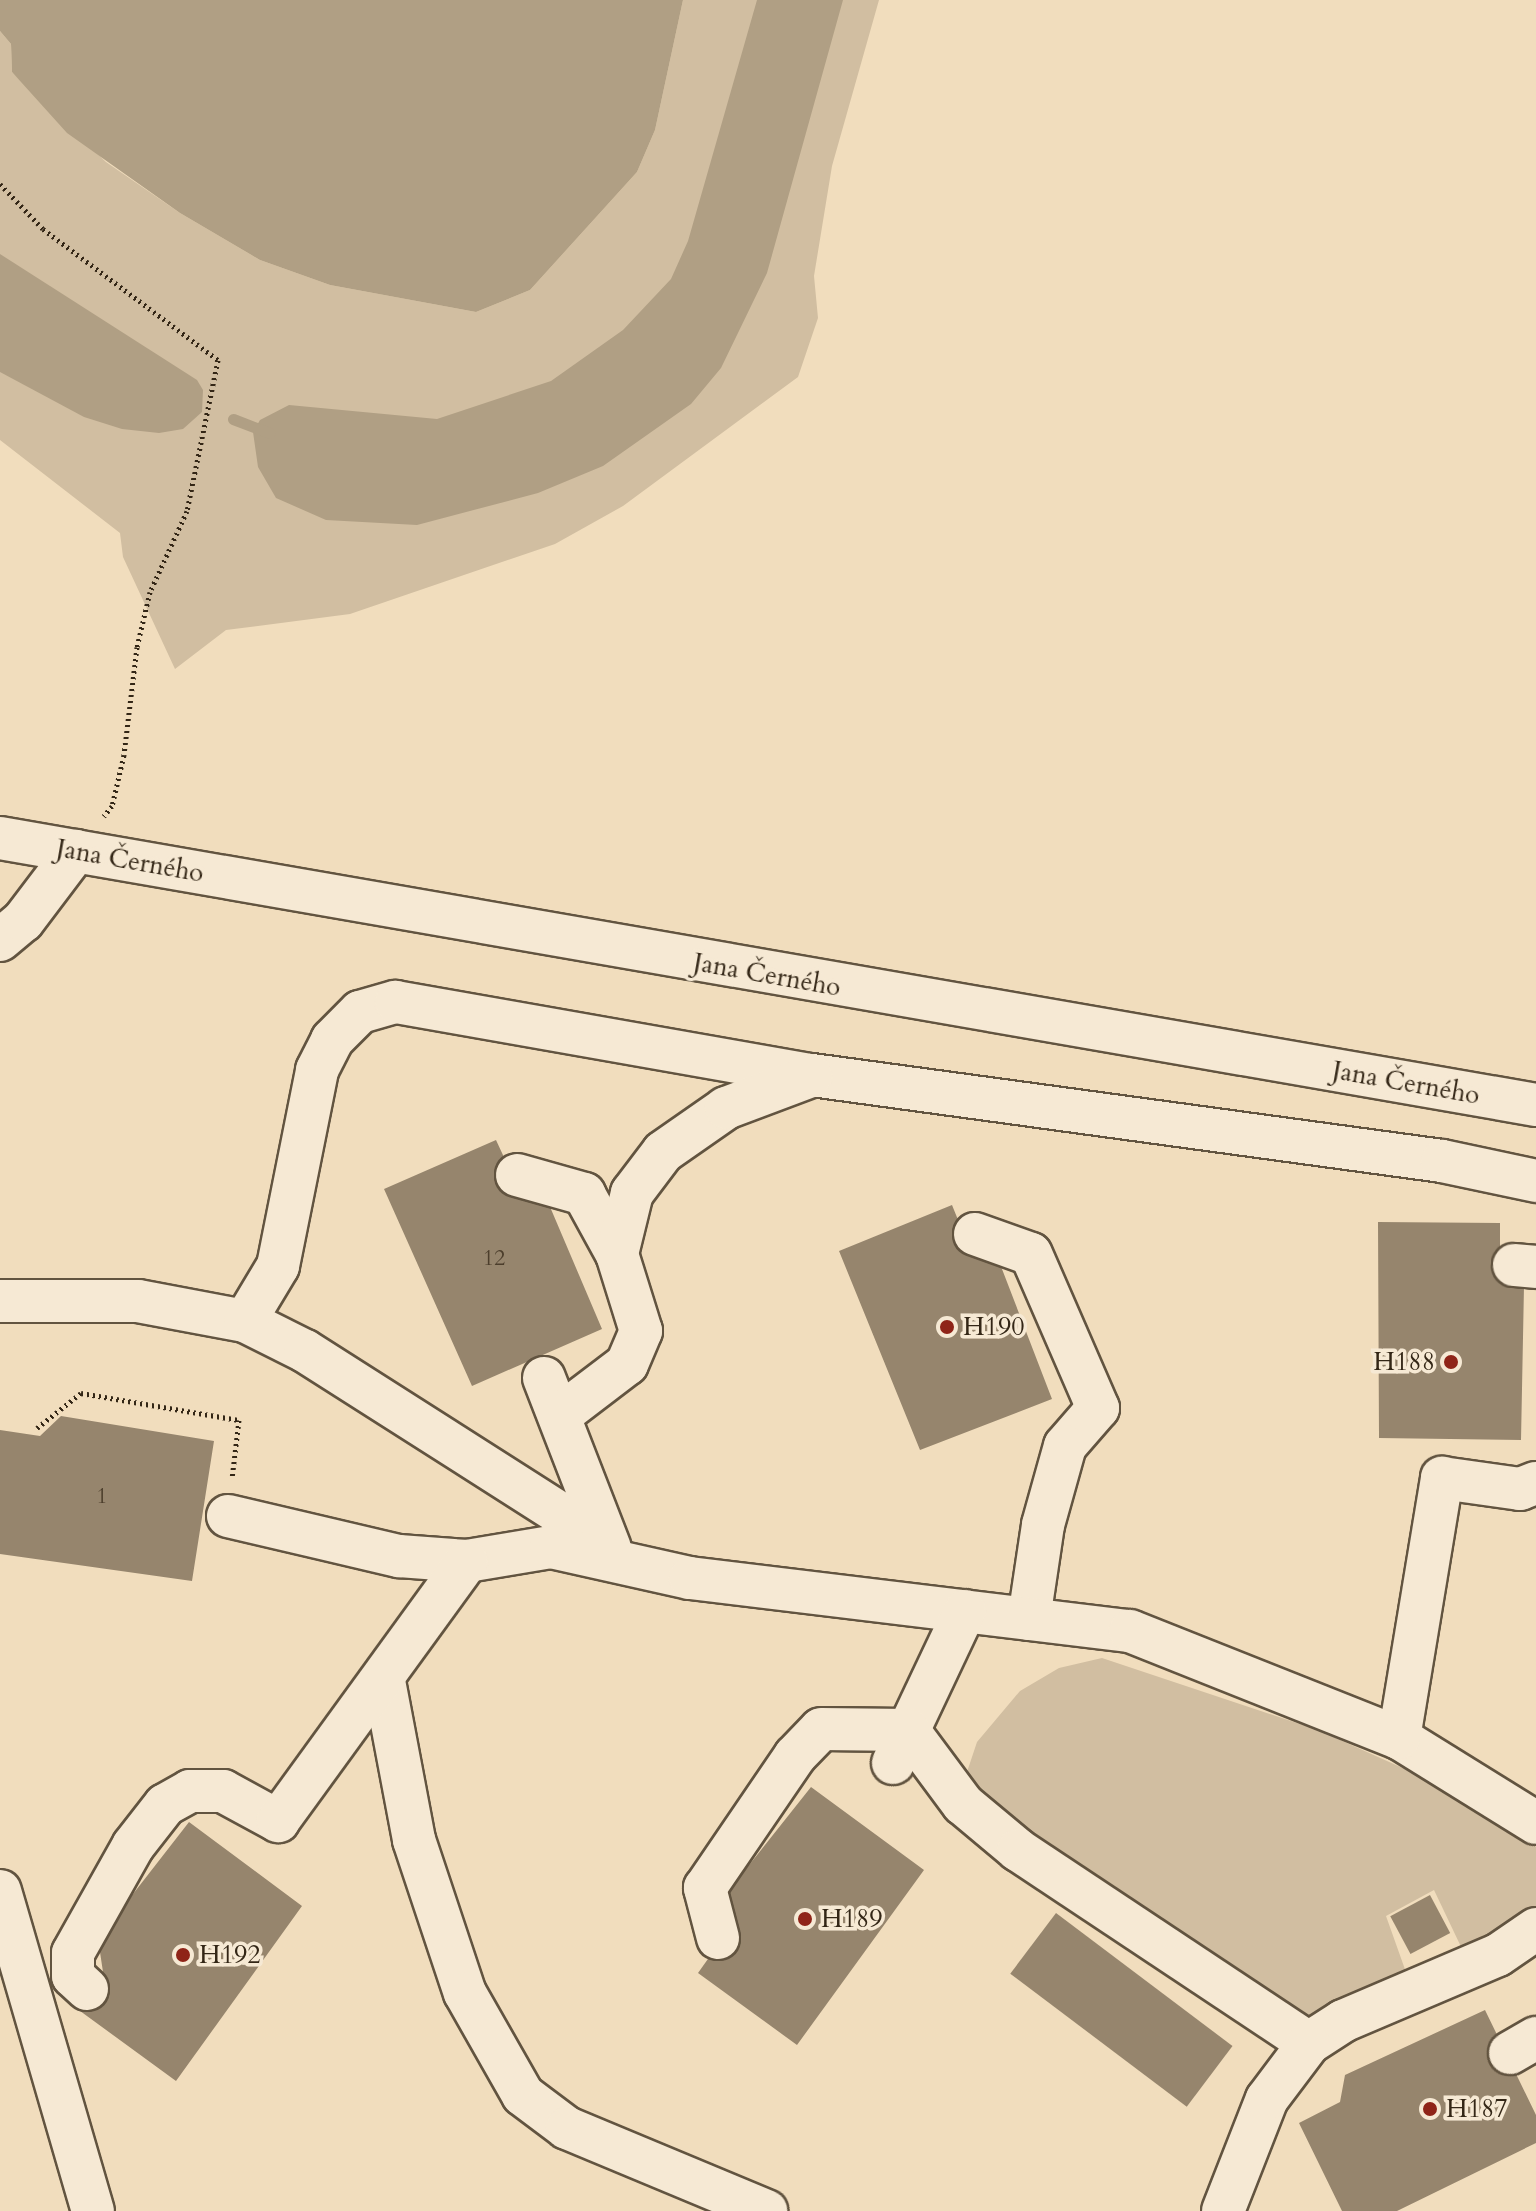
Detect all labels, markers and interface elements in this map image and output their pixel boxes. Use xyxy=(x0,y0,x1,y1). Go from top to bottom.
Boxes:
street label: Jana Černého xyxy=(54,833,206,889)
street label: Jana Černého xyxy=(691,947,843,1003)
street label: Jana Černého xyxy=(1330,1055,1482,1111)
house number: 12 xyxy=(483,1246,505,1272)
place label: H190 xyxy=(963,1311,1025,1343)
marker: H190 xyxy=(938,1318,956,1336)
place label: H188 xyxy=(1373,1346,1435,1378)
marker: H188 xyxy=(1442,1353,1460,1371)
house number: 1 xyxy=(96,1484,108,1510)
place label: H189 xyxy=(821,1903,883,1935)
marker: H189 xyxy=(796,1910,814,1928)
place label: H192 xyxy=(199,1939,261,1971)
marker: H192 xyxy=(174,1946,192,1964)
place label: H187 xyxy=(1446,2093,1508,2125)
marker: H187 xyxy=(1421,2100,1439,2118)

